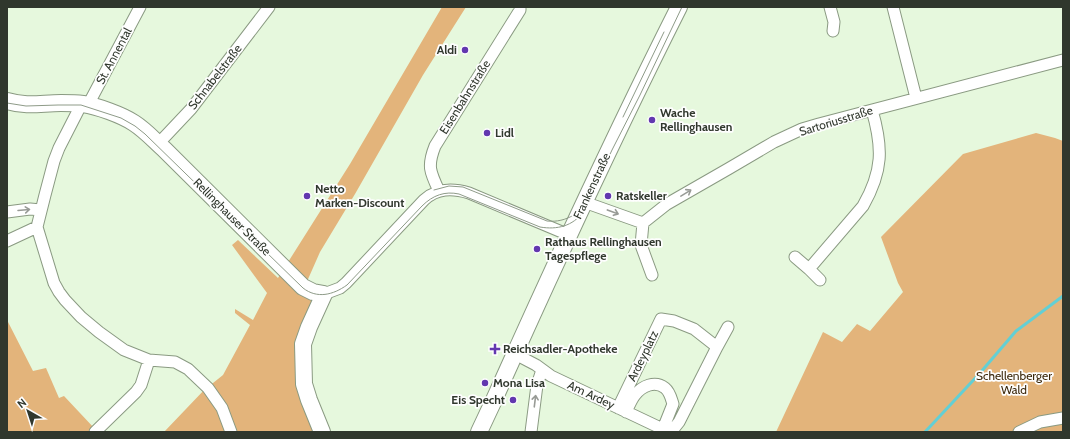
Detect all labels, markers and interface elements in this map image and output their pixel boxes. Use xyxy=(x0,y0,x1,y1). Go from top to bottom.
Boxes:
street label: St. Annental xyxy=(92,25,135,87)
street label: Schnabelstraße xyxy=(185,41,245,112)
place label: Aldi xyxy=(437,42,457,57)
marker: Aldi xyxy=(460,45,470,55)
street label: Eisenbahnstraße xyxy=(436,57,493,136)
street label: Sartoriusstraße xyxy=(797,102,875,139)
place label: Wache Rellinghausen xyxy=(660,105,732,134)
marker: Wache Rellinghausen xyxy=(647,115,657,125)
place label: Lidl xyxy=(495,125,514,140)
marker: Lidl xyxy=(482,128,492,138)
street label: Frankenstraße xyxy=(570,150,613,221)
street label: Rellinghauser Straße xyxy=(190,175,274,259)
place label: Netto Marken-Discount xyxy=(315,181,404,210)
place label: Ratskeller xyxy=(616,188,667,203)
one-way arrow xyxy=(680,189,692,197)
marker: Netto Marken-Discount xyxy=(302,191,312,201)
marker: Ratskeller xyxy=(603,191,613,201)
one-way arrow xyxy=(17,206,30,213)
one-way arrow xyxy=(607,209,619,217)
place label: Rathaus Rellinghausen Tagespflege xyxy=(545,234,662,263)
marker: Rathaus Rellinghausen Tagespflege xyxy=(532,244,542,254)
street label: Ardeyplatz xyxy=(624,328,661,384)
place label: Reichsadler-Apotheke xyxy=(503,341,617,356)
marker: Reichsadler-Apotheke xyxy=(490,344,500,354)
park label: Schellenberger Wald xyxy=(976,368,1052,397)
place label: Mona Lisa xyxy=(493,375,545,390)
street label: Am Ardey xyxy=(565,377,617,412)
marker: Mona Lisa xyxy=(480,378,490,388)
north arrow xyxy=(8,391,48,431)
place label: Eis Specht xyxy=(451,392,505,407)
text: N xyxy=(14,395,29,411)
marker: Eis Specht xyxy=(508,395,518,405)
one-way arrow xyxy=(531,395,539,408)

